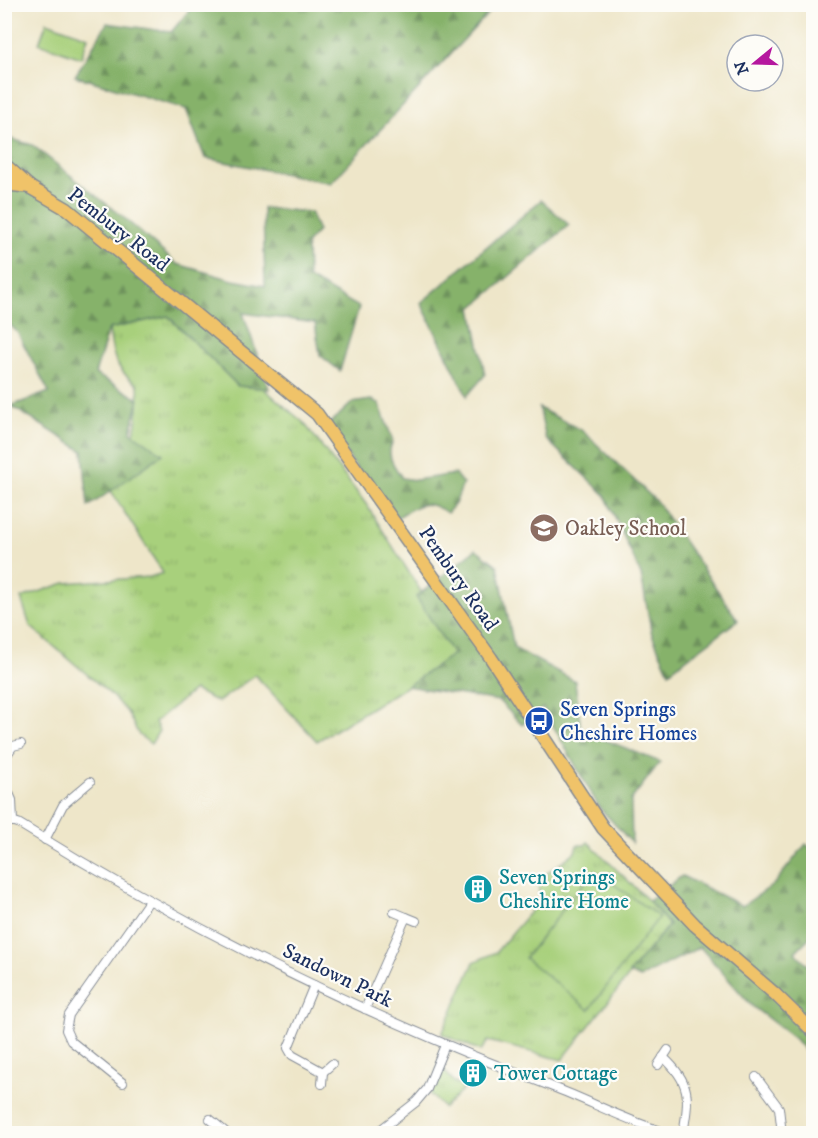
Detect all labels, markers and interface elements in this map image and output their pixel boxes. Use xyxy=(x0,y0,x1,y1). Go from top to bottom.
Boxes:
north arrow xyxy=(725,33,785,93)
text: N xyxy=(730,58,753,77)
street label: Pembury Road xyxy=(62,182,175,278)
school or university icon: Oakley School xyxy=(528,512,560,544)
place label: Oakley School xyxy=(565,516,687,542)
street label: Pembury Road xyxy=(413,521,504,636)
place label: Seven Springs Cheshire Homes xyxy=(560,697,697,747)
bus stop icon: Seven Springs Cheshire Homes xyxy=(523,705,555,737)
place label: Seven Springs Cheshire Home xyxy=(499,865,629,915)
building icon: Seven Springs Cheshire Home xyxy=(462,873,494,905)
street label: Sandown Park xyxy=(278,938,398,1014)
building icon: Tower Cottage xyxy=(457,1057,489,1089)
place label: Tower Cottage xyxy=(494,1061,618,1087)

